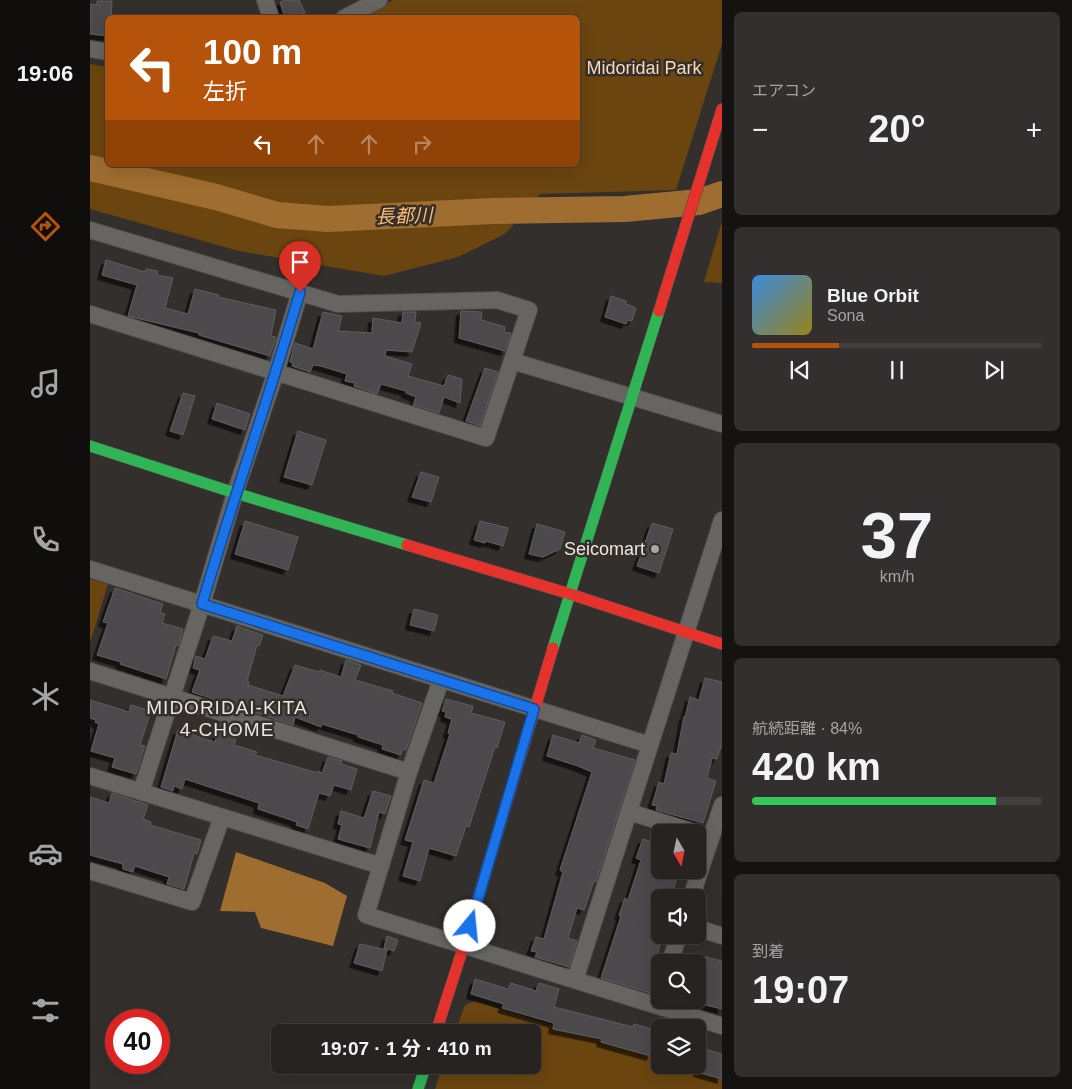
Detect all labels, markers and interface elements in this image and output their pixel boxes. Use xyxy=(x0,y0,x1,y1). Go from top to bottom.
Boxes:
text: 100 m xyxy=(203,32,302,71)
icon: left xyxy=(120,35,185,100)
park label: Midoridai Park xyxy=(586,58,703,78)
text: 19:06 xyxy=(17,61,73,86)
text: 左折 xyxy=(203,79,247,104)
text: エアコン xyxy=(752,82,816,99)
text: 20° xyxy=(868,108,926,150)
text: − xyxy=(752,114,768,145)
text: + xyxy=(1026,114,1042,145)
icon: left xyxy=(249,130,277,158)
icon: ahead xyxy=(302,130,330,158)
icon: ahead xyxy=(355,130,383,158)
icon: right xyxy=(408,130,436,158)
water label: 長都川 xyxy=(375,204,435,227)
icon: directions xyxy=(28,209,63,244)
pin xyxy=(279,241,321,292)
icon: arrive xyxy=(286,248,314,276)
text: Blue Orbit xyxy=(827,285,919,306)
text: Sona xyxy=(827,307,864,324)
icon: previous xyxy=(786,356,814,384)
icon: pause xyxy=(883,356,911,384)
icon: next xyxy=(980,356,1008,384)
icon: music xyxy=(28,366,63,401)
text: 37 xyxy=(861,499,933,572)
icon: phone xyxy=(28,522,63,557)
place label: Seicomart xyxy=(564,539,645,559)
marker: Seicomart xyxy=(649,543,661,555)
text: km/h xyxy=(880,568,914,585)
icon: climate xyxy=(28,679,63,714)
district label: MIDORIDAI-KITA 4-CHOME xyxy=(146,697,308,740)
text: 航続距離 · 84% xyxy=(752,720,862,737)
text: 420 km xyxy=(752,746,881,788)
north arrow xyxy=(651,824,706,879)
map controls xyxy=(651,824,706,1074)
icon: car xyxy=(28,836,63,871)
button: sound xyxy=(651,889,706,944)
position arrow xyxy=(443,899,495,951)
text: 到着 xyxy=(752,943,784,960)
button: search xyxy=(651,954,706,1009)
text: 19:07 xyxy=(752,969,849,1011)
icon: filters xyxy=(28,993,63,1028)
speed limit sign: 40 xyxy=(105,1009,170,1074)
button: layers xyxy=(651,1019,706,1074)
text: 19:07 · 1 分 · 410 m xyxy=(320,1038,492,1059)

